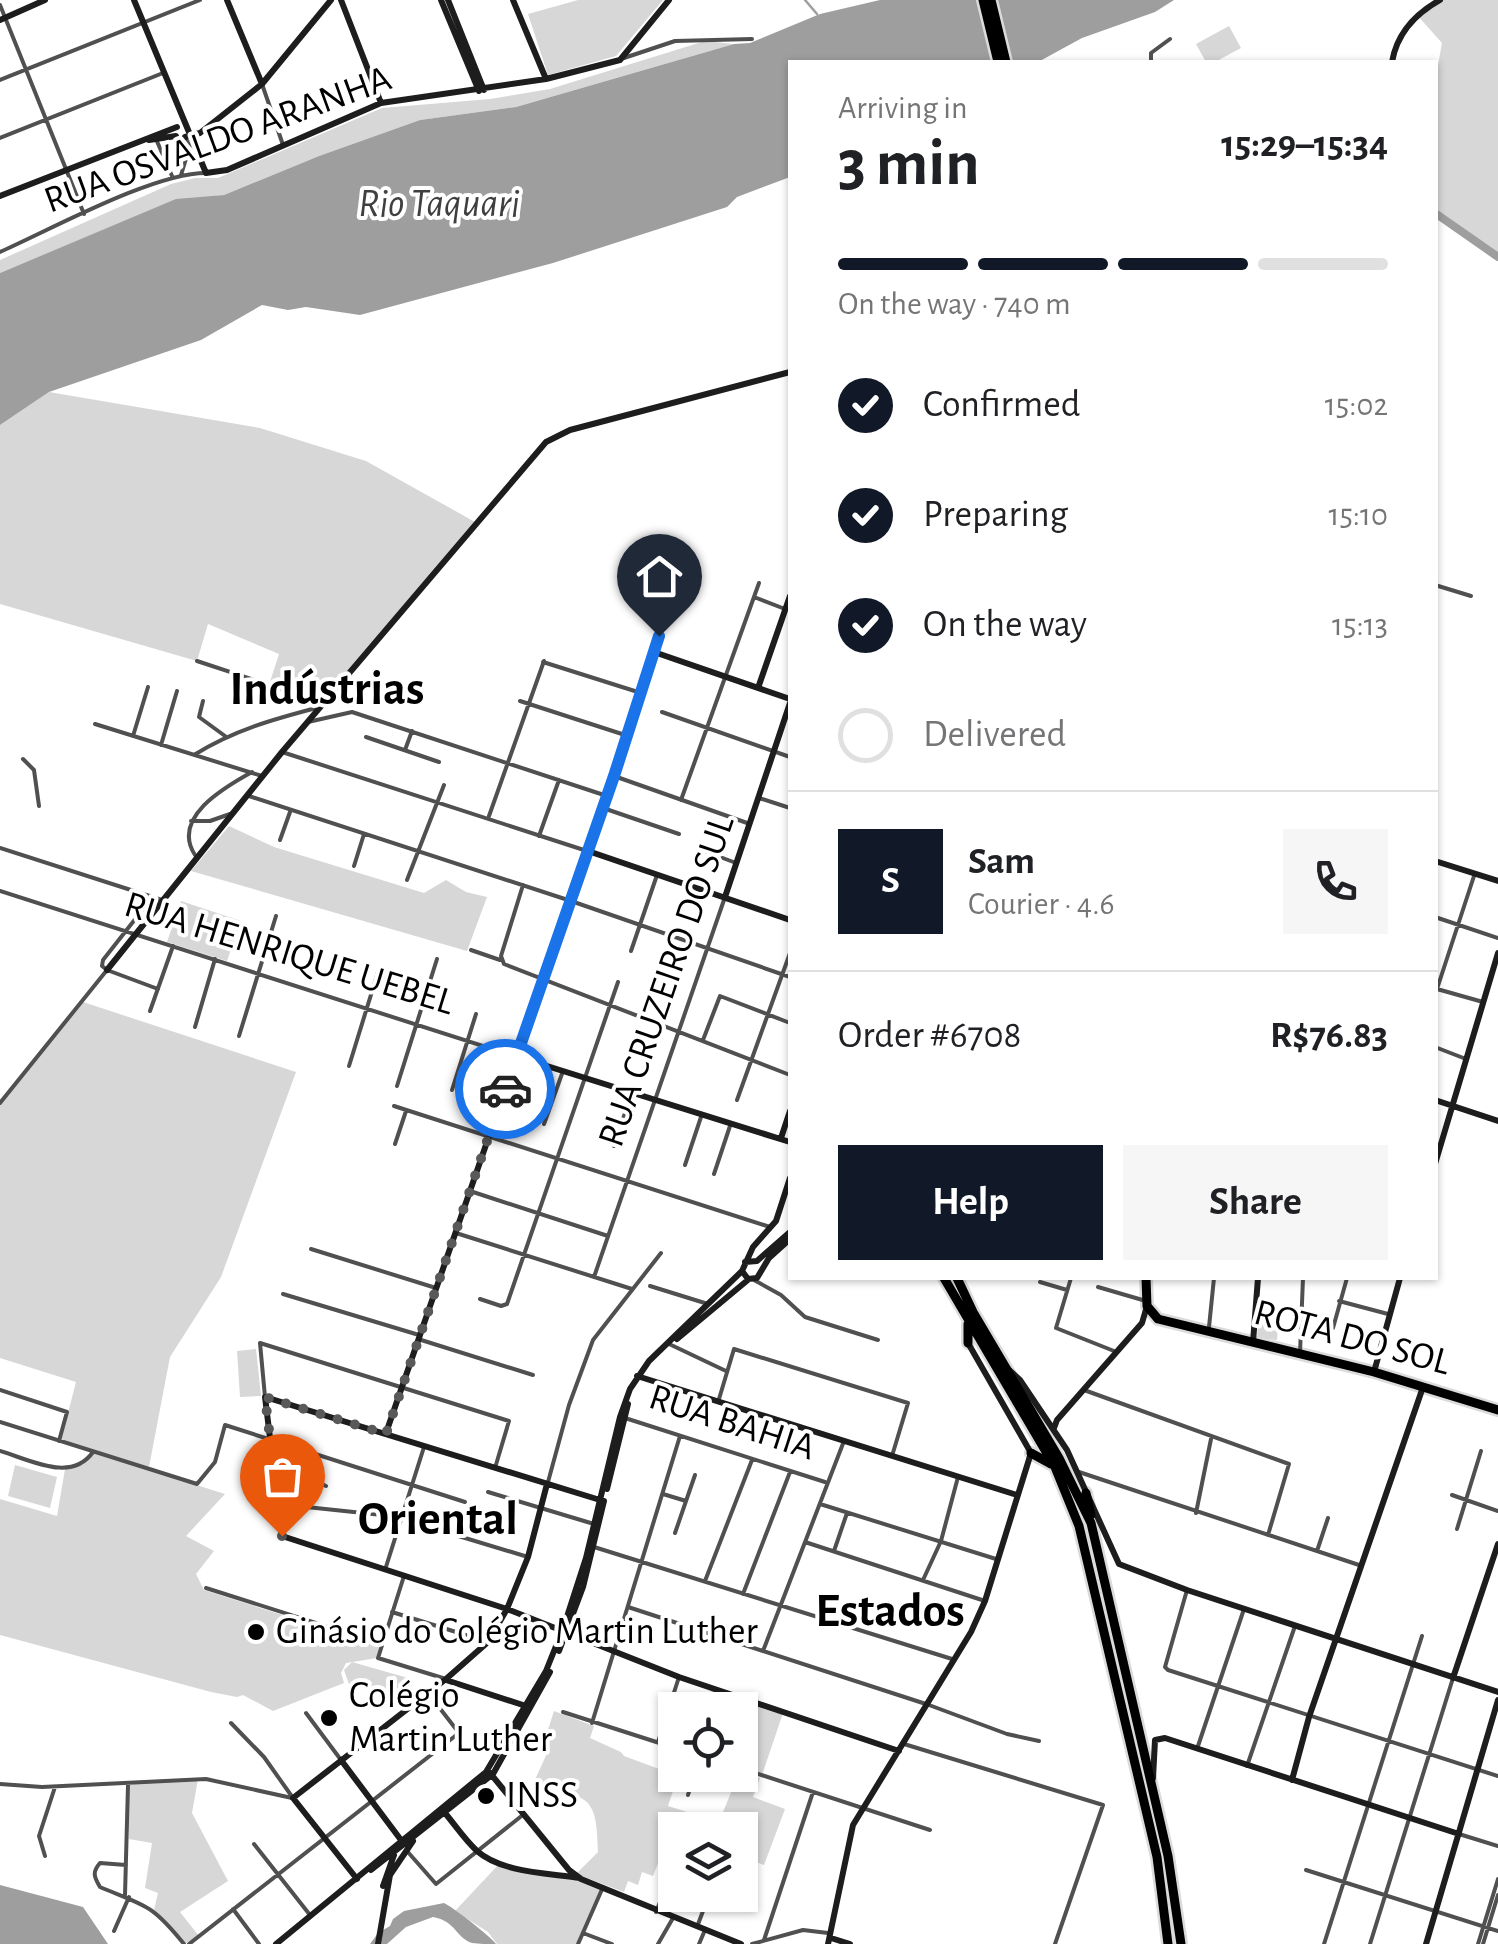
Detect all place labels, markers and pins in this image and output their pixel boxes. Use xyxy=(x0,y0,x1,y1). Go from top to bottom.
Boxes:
pin xyxy=(617,534,702,637)
pin xyxy=(240,1434,325,1537)
place label: Ginásio do Colégio Martin Luther xyxy=(276,1613,759,1651)
marker: Ginásio do Colégio Martin Luther xyxy=(245,1621,267,1643)
place label: Colégio Martin Luther xyxy=(349,1677,553,1759)
marker: Colégio Martin Luther xyxy=(318,1707,340,1729)
place label: INSS xyxy=(506,1777,578,1815)
marker: INSS xyxy=(475,1785,497,1807)

